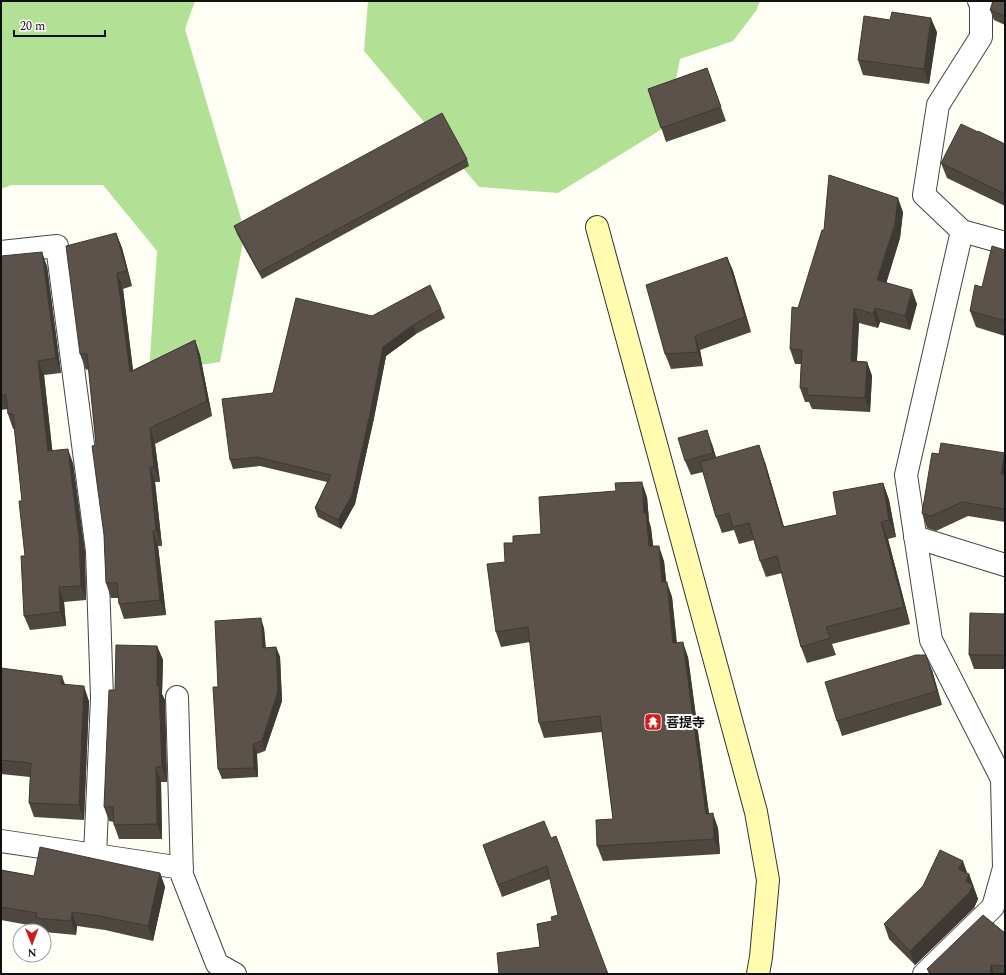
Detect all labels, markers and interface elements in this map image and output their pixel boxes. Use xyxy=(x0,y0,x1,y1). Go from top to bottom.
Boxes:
scale bar xyxy=(14,12,105,38)
text: 20 m xyxy=(20,17,45,36)
temple icon: 菩提寺 xyxy=(643,712,663,732)
place label: 菩提寺 xyxy=(666,713,705,733)
north arrow xyxy=(12,923,52,963)
text: N xyxy=(28,944,37,961)

